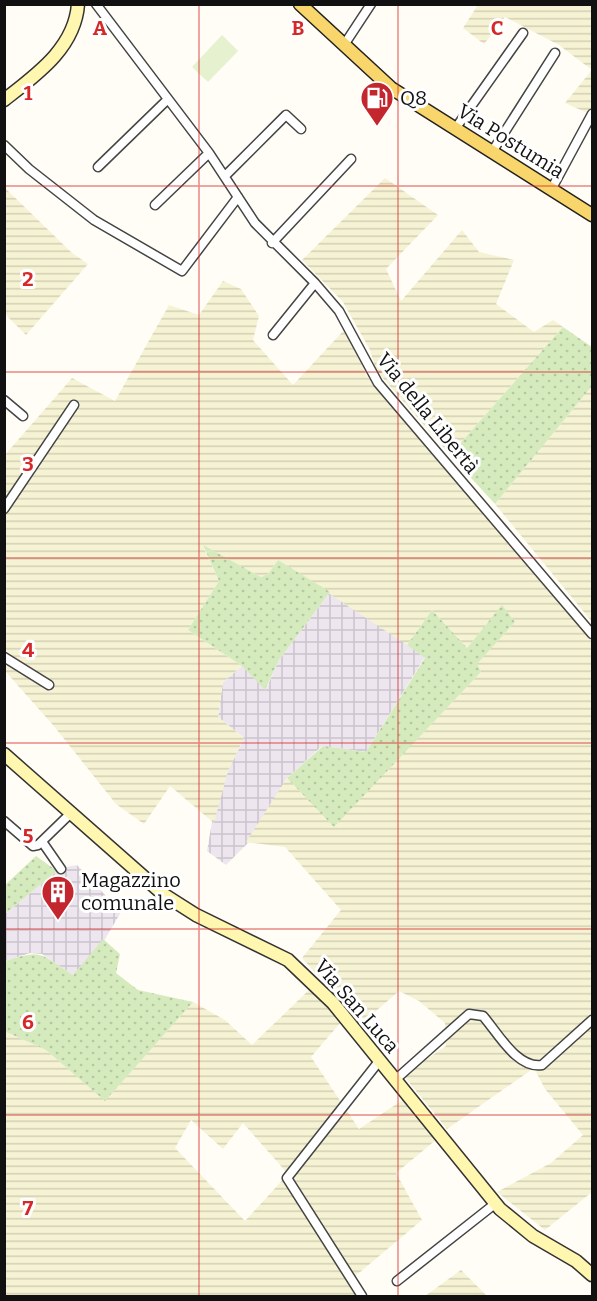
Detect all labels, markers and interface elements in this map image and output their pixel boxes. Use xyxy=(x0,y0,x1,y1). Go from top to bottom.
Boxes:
text: A xyxy=(93,16,108,40)
text: B xyxy=(292,16,305,40)
text: C xyxy=(491,16,503,40)
fuel station icon: Q8 xyxy=(359,80,395,127)
text: 1 xyxy=(24,81,33,105)
place label: Q8 xyxy=(400,86,427,110)
street label: Via Postumia xyxy=(453,99,569,183)
text: 2 xyxy=(22,267,34,291)
street label: Via della Libertà xyxy=(372,348,484,478)
text: 3 xyxy=(22,452,34,476)
text: 4 xyxy=(22,638,34,662)
text: 5 xyxy=(23,824,34,848)
place label: Magazzino comunale xyxy=(81,868,181,915)
building icon: Magazzino comunale xyxy=(40,874,76,921)
street label: Via San Luca xyxy=(310,954,404,1058)
text: 6 xyxy=(22,1010,34,1034)
text: 7 xyxy=(23,1196,34,1220)

